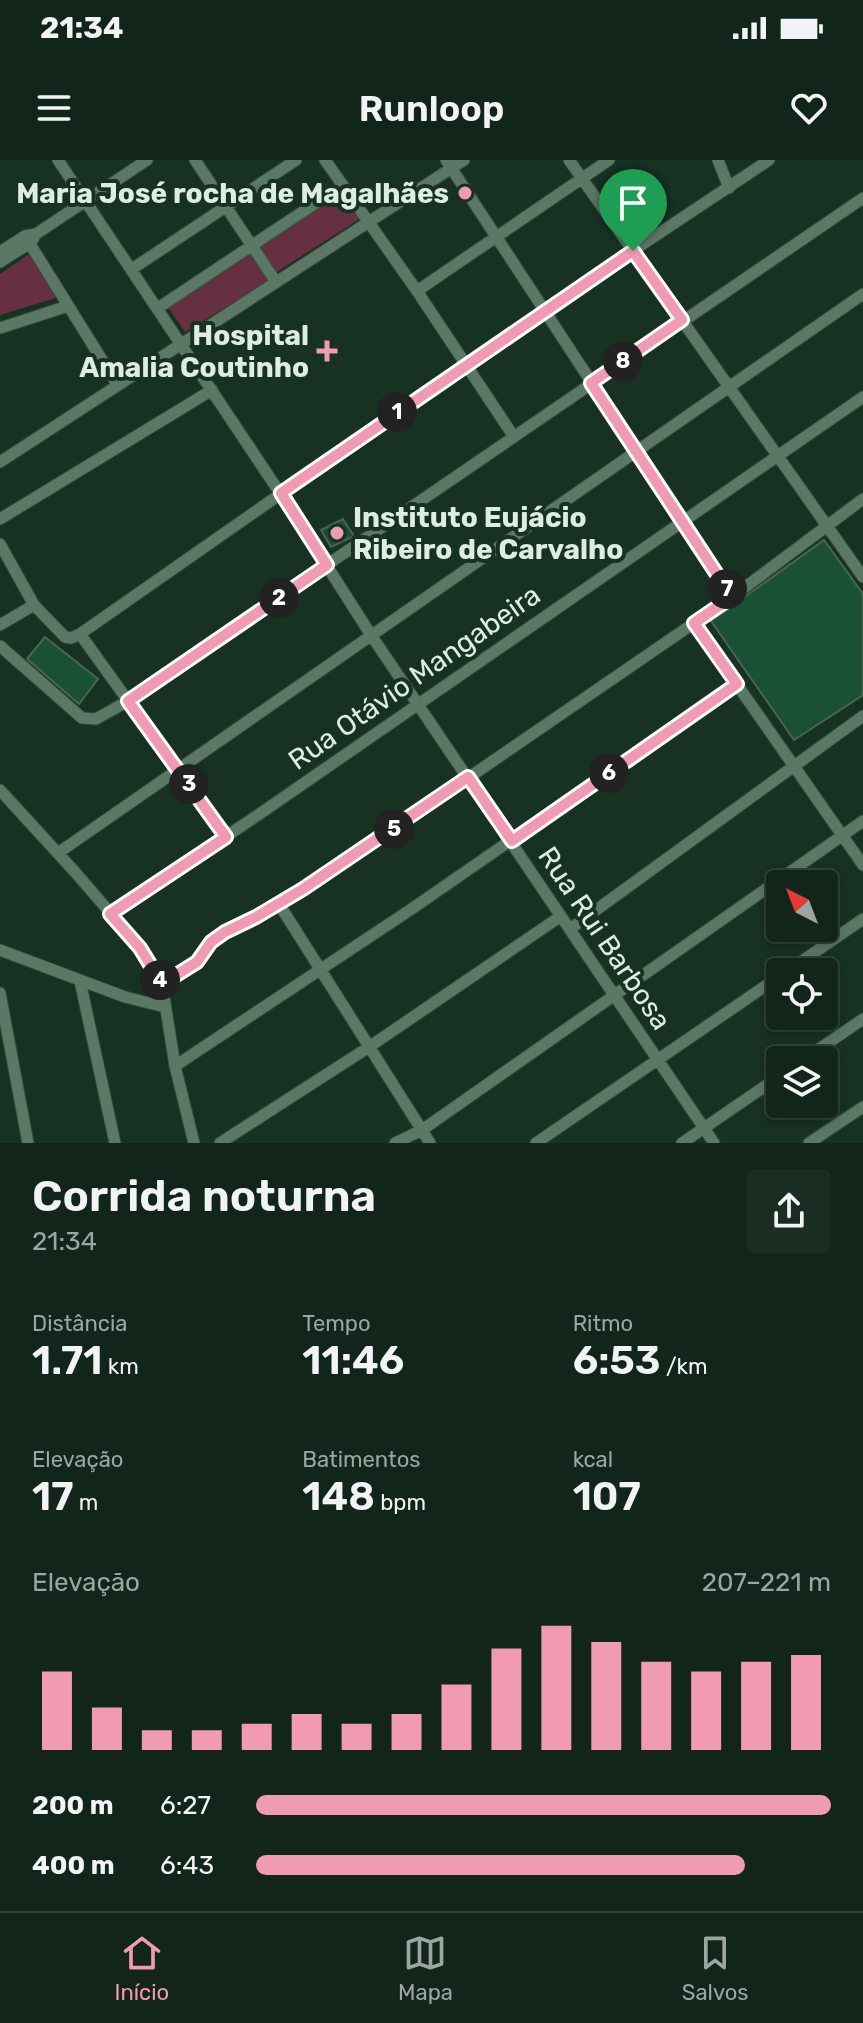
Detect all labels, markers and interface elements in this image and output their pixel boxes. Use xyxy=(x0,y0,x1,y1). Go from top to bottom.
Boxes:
text: 21:34 xyxy=(40,10,123,46)
icon: menu xyxy=(32,86,76,130)
icon: heart xyxy=(787,86,831,130)
text: Runloop xyxy=(359,87,504,130)
pin xyxy=(599,169,667,251)
place label: Maria José rocha de Magalhães xyxy=(16,177,449,210)
icon: arrive xyxy=(611,181,655,225)
marker: Maria José rocha de Magalhães xyxy=(456,184,474,202)
place label: Hospital Amalia Coutinho xyxy=(79,319,309,384)
marker: Hospital Amalia Coutinho xyxy=(316,340,338,362)
pin: 8 xyxy=(603,341,643,381)
text: 8 xyxy=(616,347,630,374)
pin: 1 xyxy=(377,392,417,432)
text: 1 xyxy=(392,398,402,425)
place label: Instituto Eujácio Ribeiro de Carvalho xyxy=(353,501,623,566)
marker: Instituto Eujácio Ribeiro de Carvalho xyxy=(328,524,346,542)
pin: 7 xyxy=(707,569,747,609)
text: 7 xyxy=(721,575,733,602)
pin: 2 xyxy=(259,578,299,618)
street label: Rua Otávio Mangabeira xyxy=(282,578,546,777)
text: 2 xyxy=(272,584,286,611)
pin: 6 xyxy=(589,753,629,793)
text: 6 xyxy=(602,759,616,786)
pin: 3 xyxy=(169,764,209,804)
text: 3 xyxy=(182,770,196,797)
pin: 5 xyxy=(374,809,414,849)
text: 5 xyxy=(387,815,401,842)
street label: Rua Rui Barbosa xyxy=(531,841,678,1036)
north arrow xyxy=(766,870,838,942)
map controls xyxy=(766,870,838,1118)
button: locate xyxy=(766,958,838,1030)
pin: 4 xyxy=(140,960,180,1000)
text: 4 xyxy=(152,966,168,993)
button: layers xyxy=(766,1046,838,1118)
button: share xyxy=(747,1169,831,1253)
text: Corrida noturna xyxy=(32,1170,376,1222)
text: 21:34 xyxy=(32,1226,97,1257)
text: Distância xyxy=(32,1310,127,1337)
text: Tempo xyxy=(302,1310,371,1337)
text: Ritmo xyxy=(573,1310,633,1337)
text: 1.71 xyxy=(32,1337,102,1384)
text: 11:46 xyxy=(302,1337,404,1384)
text: 6:53 xyxy=(573,1337,661,1384)
text: km xyxy=(102,1353,139,1380)
text: /km xyxy=(661,1353,707,1380)
text: Elevação xyxy=(32,1446,123,1473)
text: Batimentos xyxy=(302,1446,421,1473)
text: kcal xyxy=(573,1446,613,1473)
text: 17 xyxy=(32,1473,73,1520)
text: 148 xyxy=(302,1473,375,1520)
text: 107 xyxy=(573,1473,641,1520)
text: m xyxy=(73,1489,98,1516)
text: bpm xyxy=(375,1489,426,1516)
text: Elevação xyxy=(32,1567,140,1598)
text: 207–221 m xyxy=(702,1567,831,1598)
text: 200 m xyxy=(32,1790,114,1821)
text: 6:27 xyxy=(160,1790,211,1821)
text: 400 m xyxy=(32,1850,114,1881)
text: 6:43 xyxy=(160,1850,214,1881)
tab: Início xyxy=(114,1931,169,2006)
tab: Mapa xyxy=(398,1931,453,2006)
tab: Salvos xyxy=(682,1931,749,2006)

